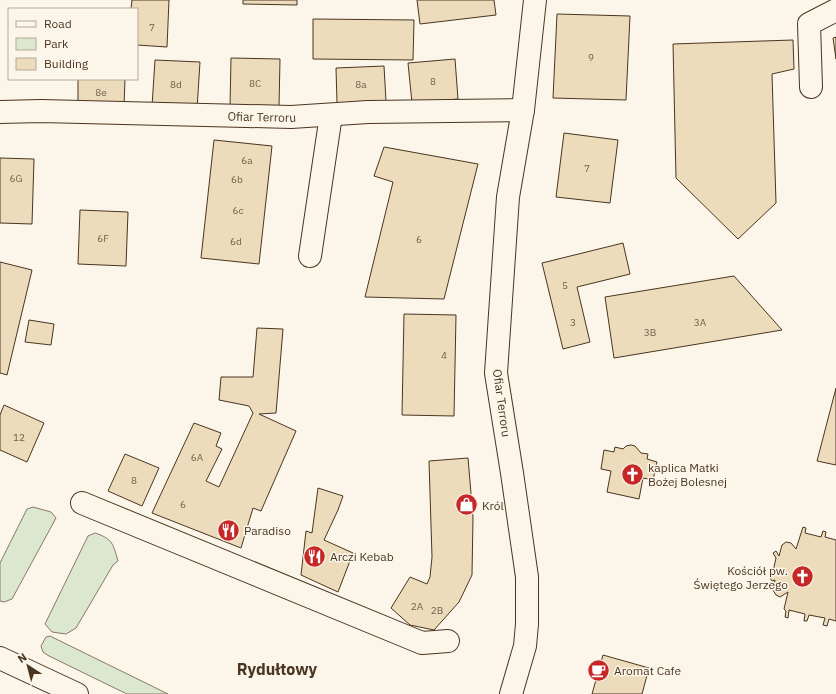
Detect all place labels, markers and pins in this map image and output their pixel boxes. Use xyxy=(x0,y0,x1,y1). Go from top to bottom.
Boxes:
place label: kaplica Matki Bożej Bolesnej xyxy=(648,460,727,489)
church icon: kaplica Matki Bożej Bolesnej xyxy=(619,461,645,487)
shop icon: Król xyxy=(454,492,480,518)
place label: Król xyxy=(482,498,504,513)
restaurant icon: Paradiso xyxy=(216,517,242,543)
place label: Paradiso xyxy=(244,523,291,538)
restaurant icon: Arczi Kebab xyxy=(302,543,328,569)
place label: Arczi Kebab xyxy=(330,549,394,564)
place label: Kościół pw. Świętego Jerzego xyxy=(694,563,788,592)
church icon: Kościół pw. Świętego Jerzego xyxy=(790,564,816,590)
cafe icon: Aromat Cafe xyxy=(586,657,612,683)
place label: Aromat Cafe xyxy=(614,663,681,678)

